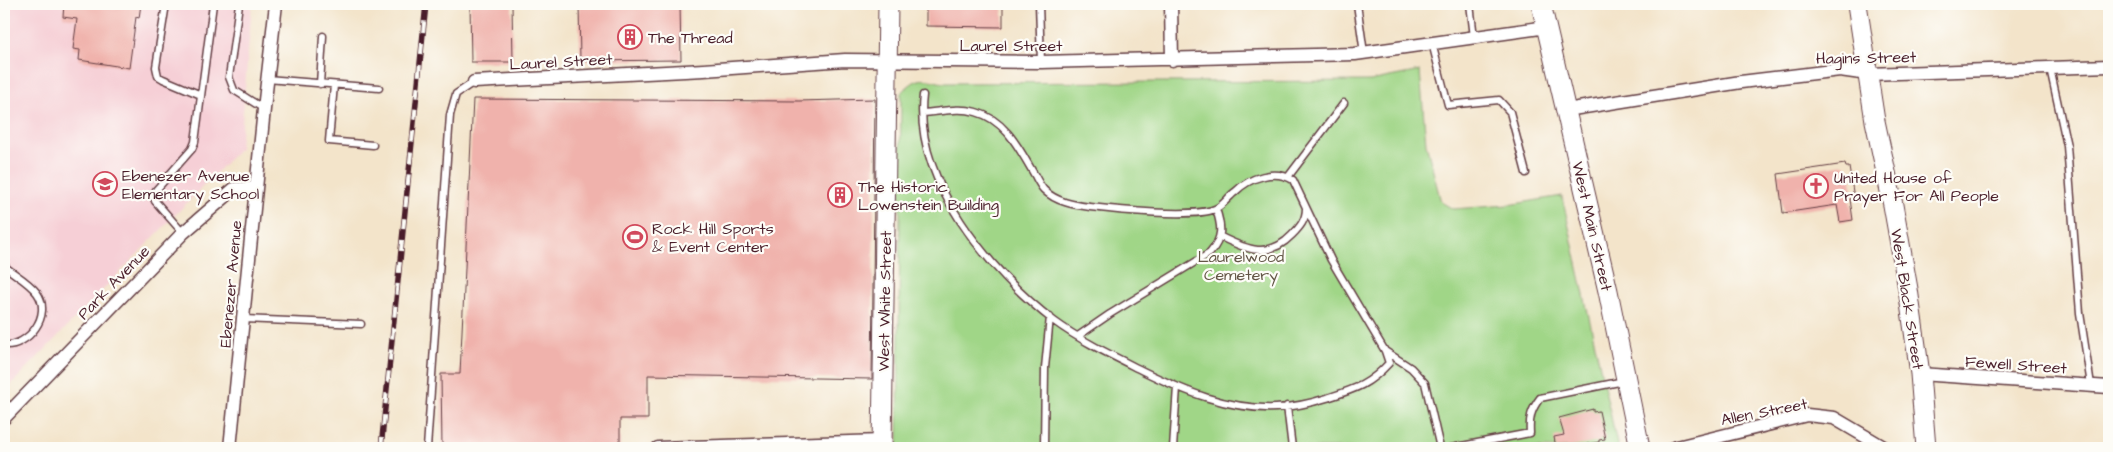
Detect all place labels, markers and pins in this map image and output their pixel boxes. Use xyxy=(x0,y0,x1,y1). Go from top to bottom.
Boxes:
building icon: The Thread xyxy=(617,24,643,50)
place label: The Thread xyxy=(648,27,733,49)
place label: Ebenezer Avenue Elementary School xyxy=(122,165,259,206)
place label: United House of Prayer For All People xyxy=(1834,167,1999,208)
school or university icon: Ebenezer Avenue Elementary School xyxy=(92,171,118,197)
church icon: United House of Prayer For All People xyxy=(1803,173,1829,199)
place label: The Historic Lowenstein Building xyxy=(858,176,999,217)
building icon: The Historic Lowenstein Building xyxy=(827,182,853,208)
place label: Rock Hill Sports & Event Center xyxy=(652,218,774,258)
sports icon: Rock Hill Sports & Event Center xyxy=(622,224,648,250)

